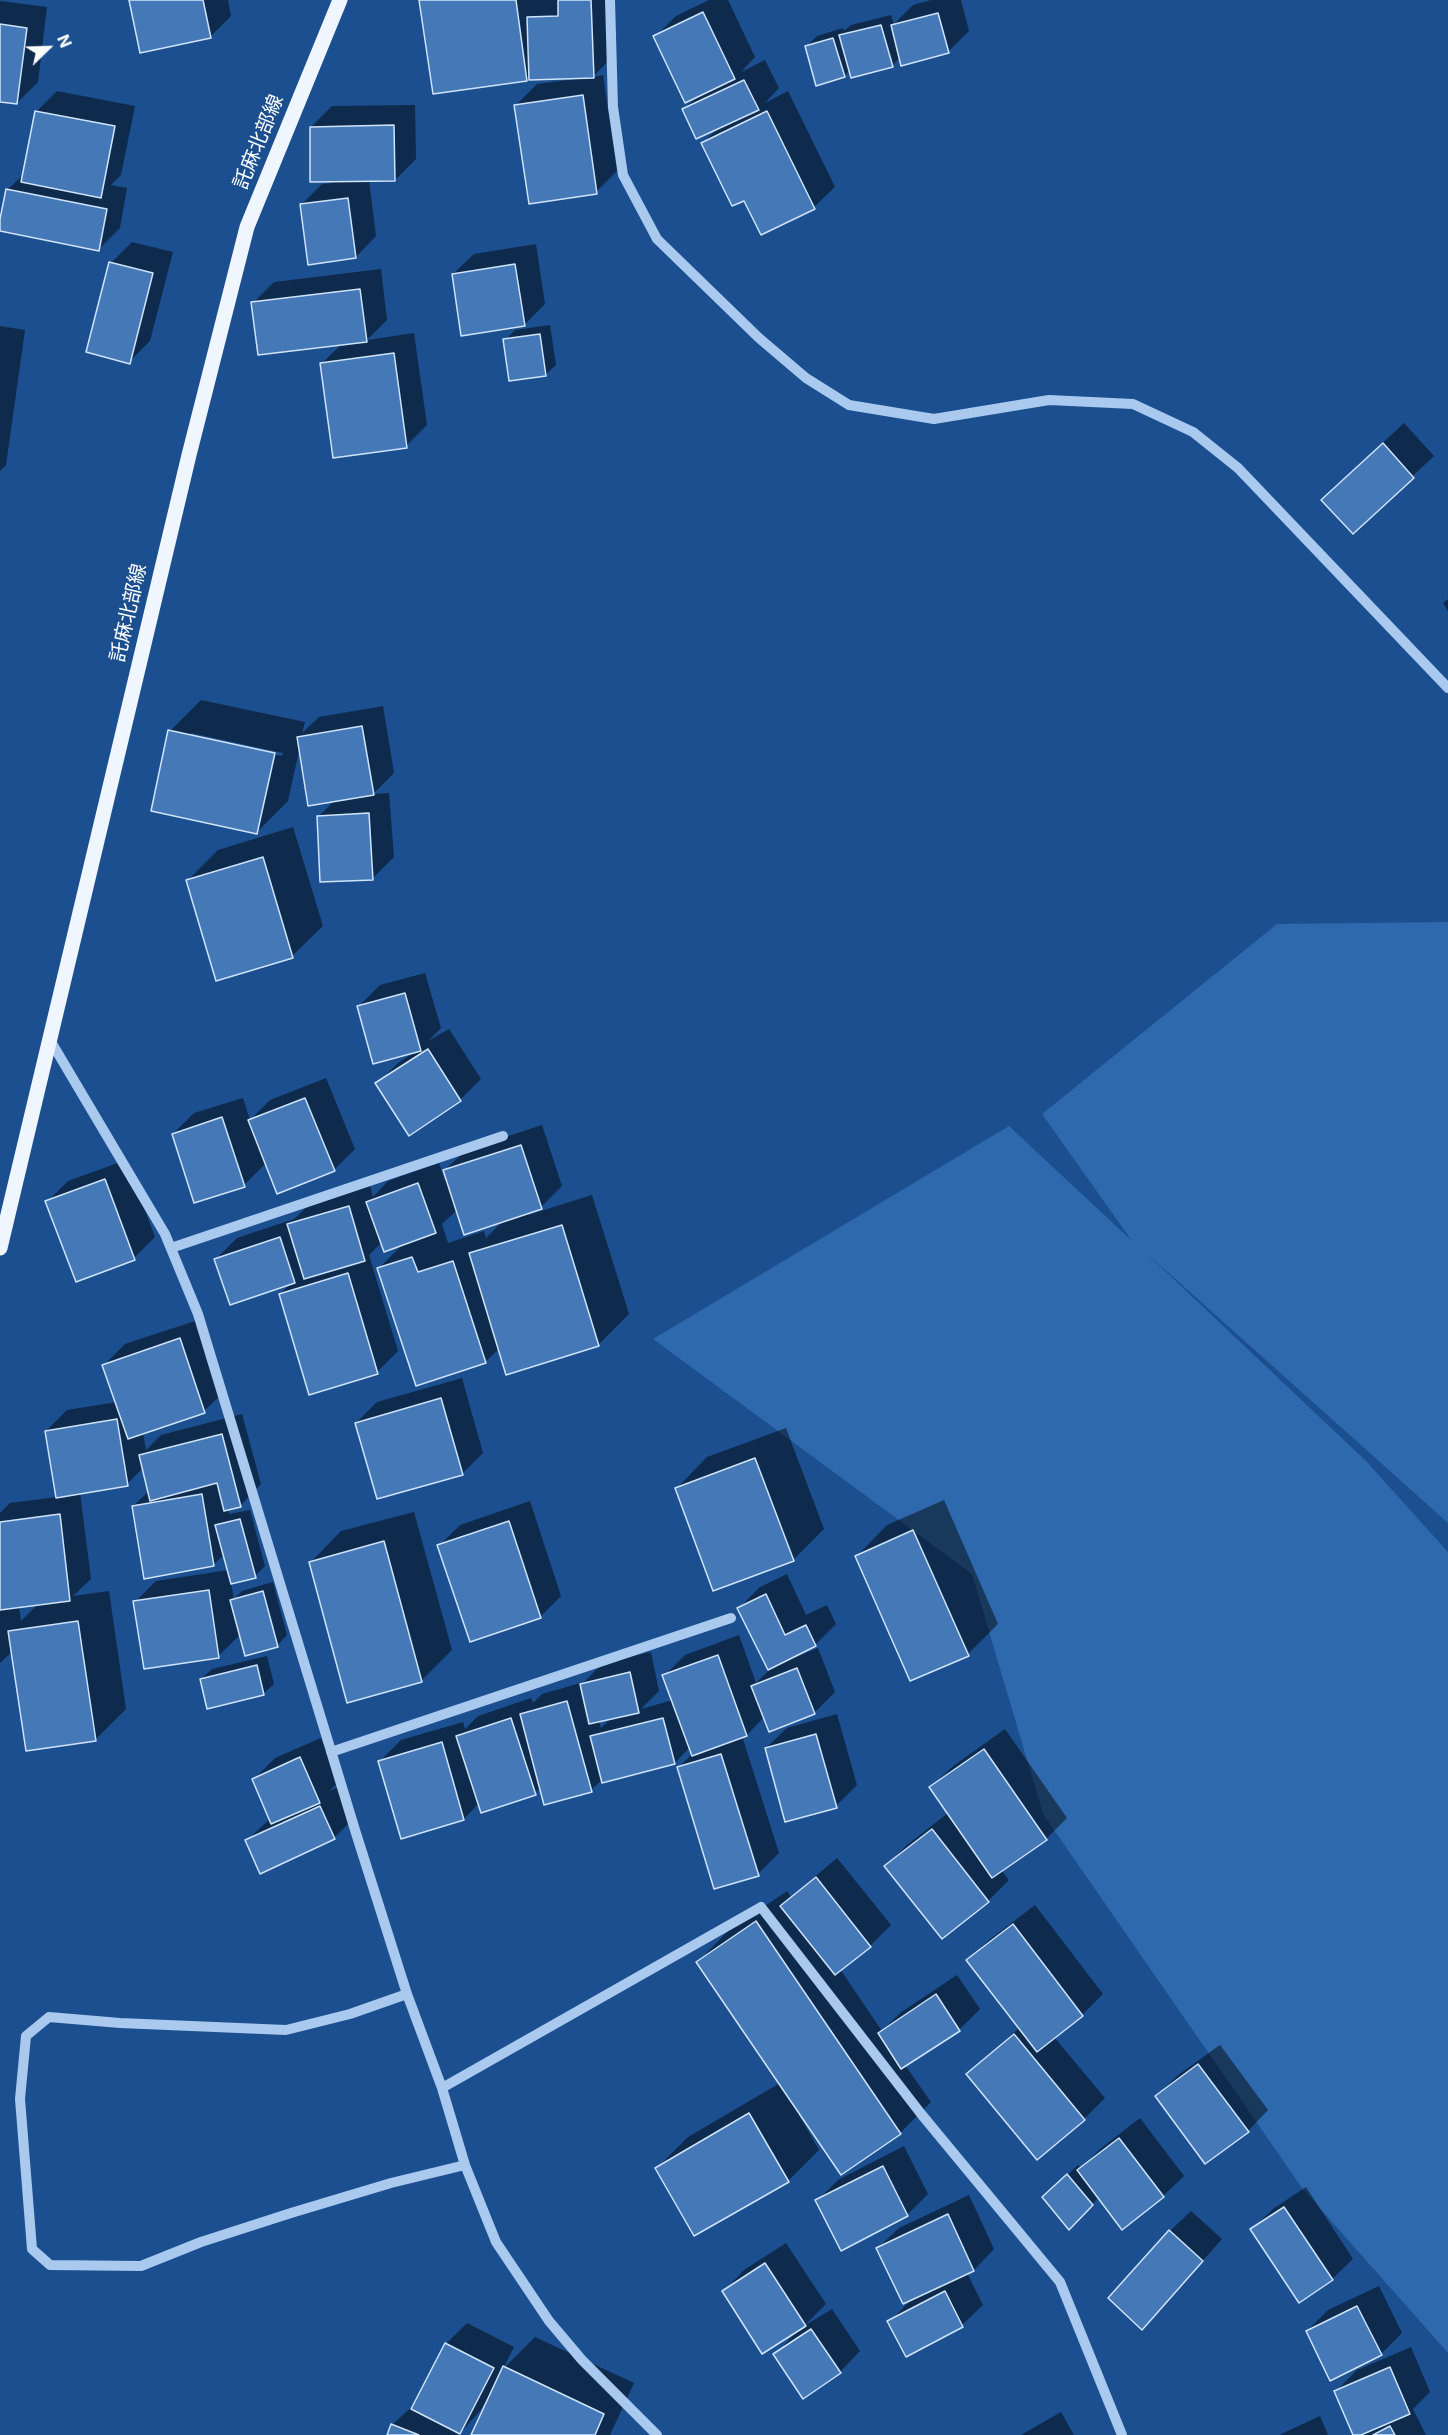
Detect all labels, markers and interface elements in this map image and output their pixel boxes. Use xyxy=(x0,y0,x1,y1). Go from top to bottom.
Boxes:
north arrow xyxy=(18,18,78,78)
text: N xyxy=(53,31,76,50)
street label: 託麻北部線 xyxy=(229,91,289,193)
street label: 託麻北部線 xyxy=(106,562,152,664)

